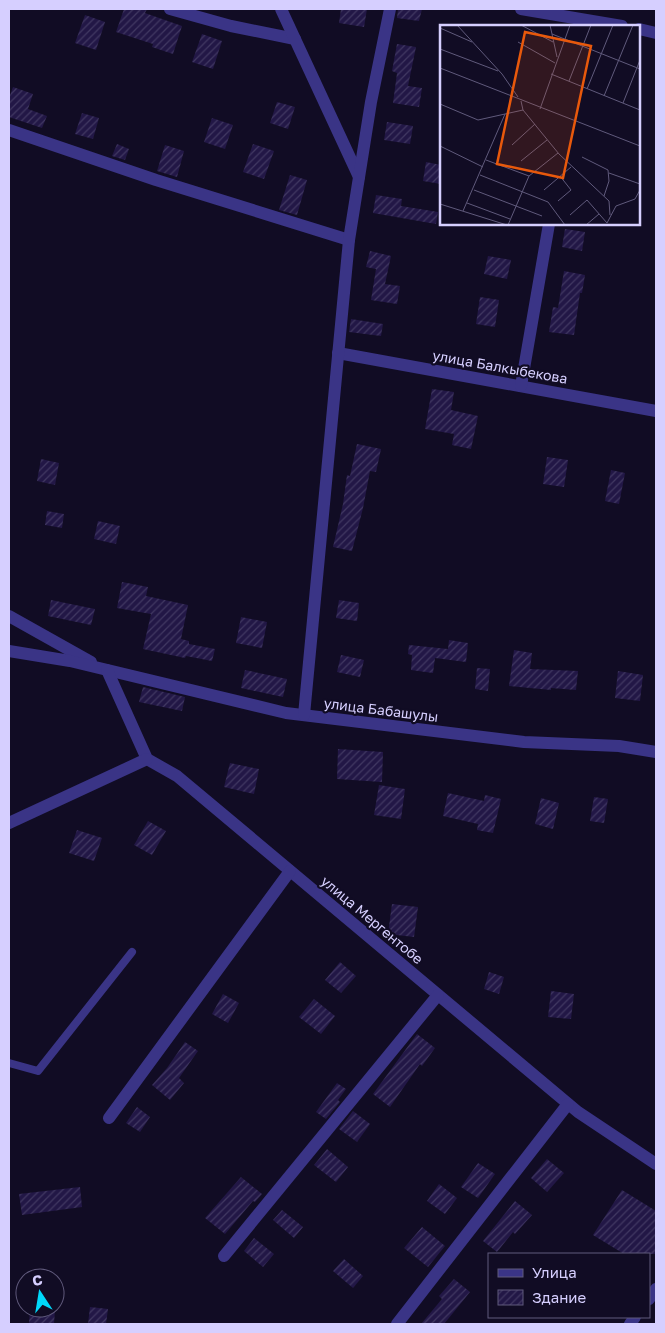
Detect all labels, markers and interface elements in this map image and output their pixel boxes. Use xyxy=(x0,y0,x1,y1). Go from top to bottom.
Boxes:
inset map xyxy=(440,25,640,225)
street label: улица Балкыбекова xyxy=(431,346,569,387)
street label: улица Бабашулы xyxy=(323,694,439,725)
street label: улица Мергентобе xyxy=(318,872,427,967)
legend xyxy=(488,1253,650,1318)
text: Улица xyxy=(532,1263,577,1281)
north arrow xyxy=(15,1268,65,1318)
text: С xyxy=(31,1270,44,1289)
text: Здание xyxy=(532,1288,586,1306)

